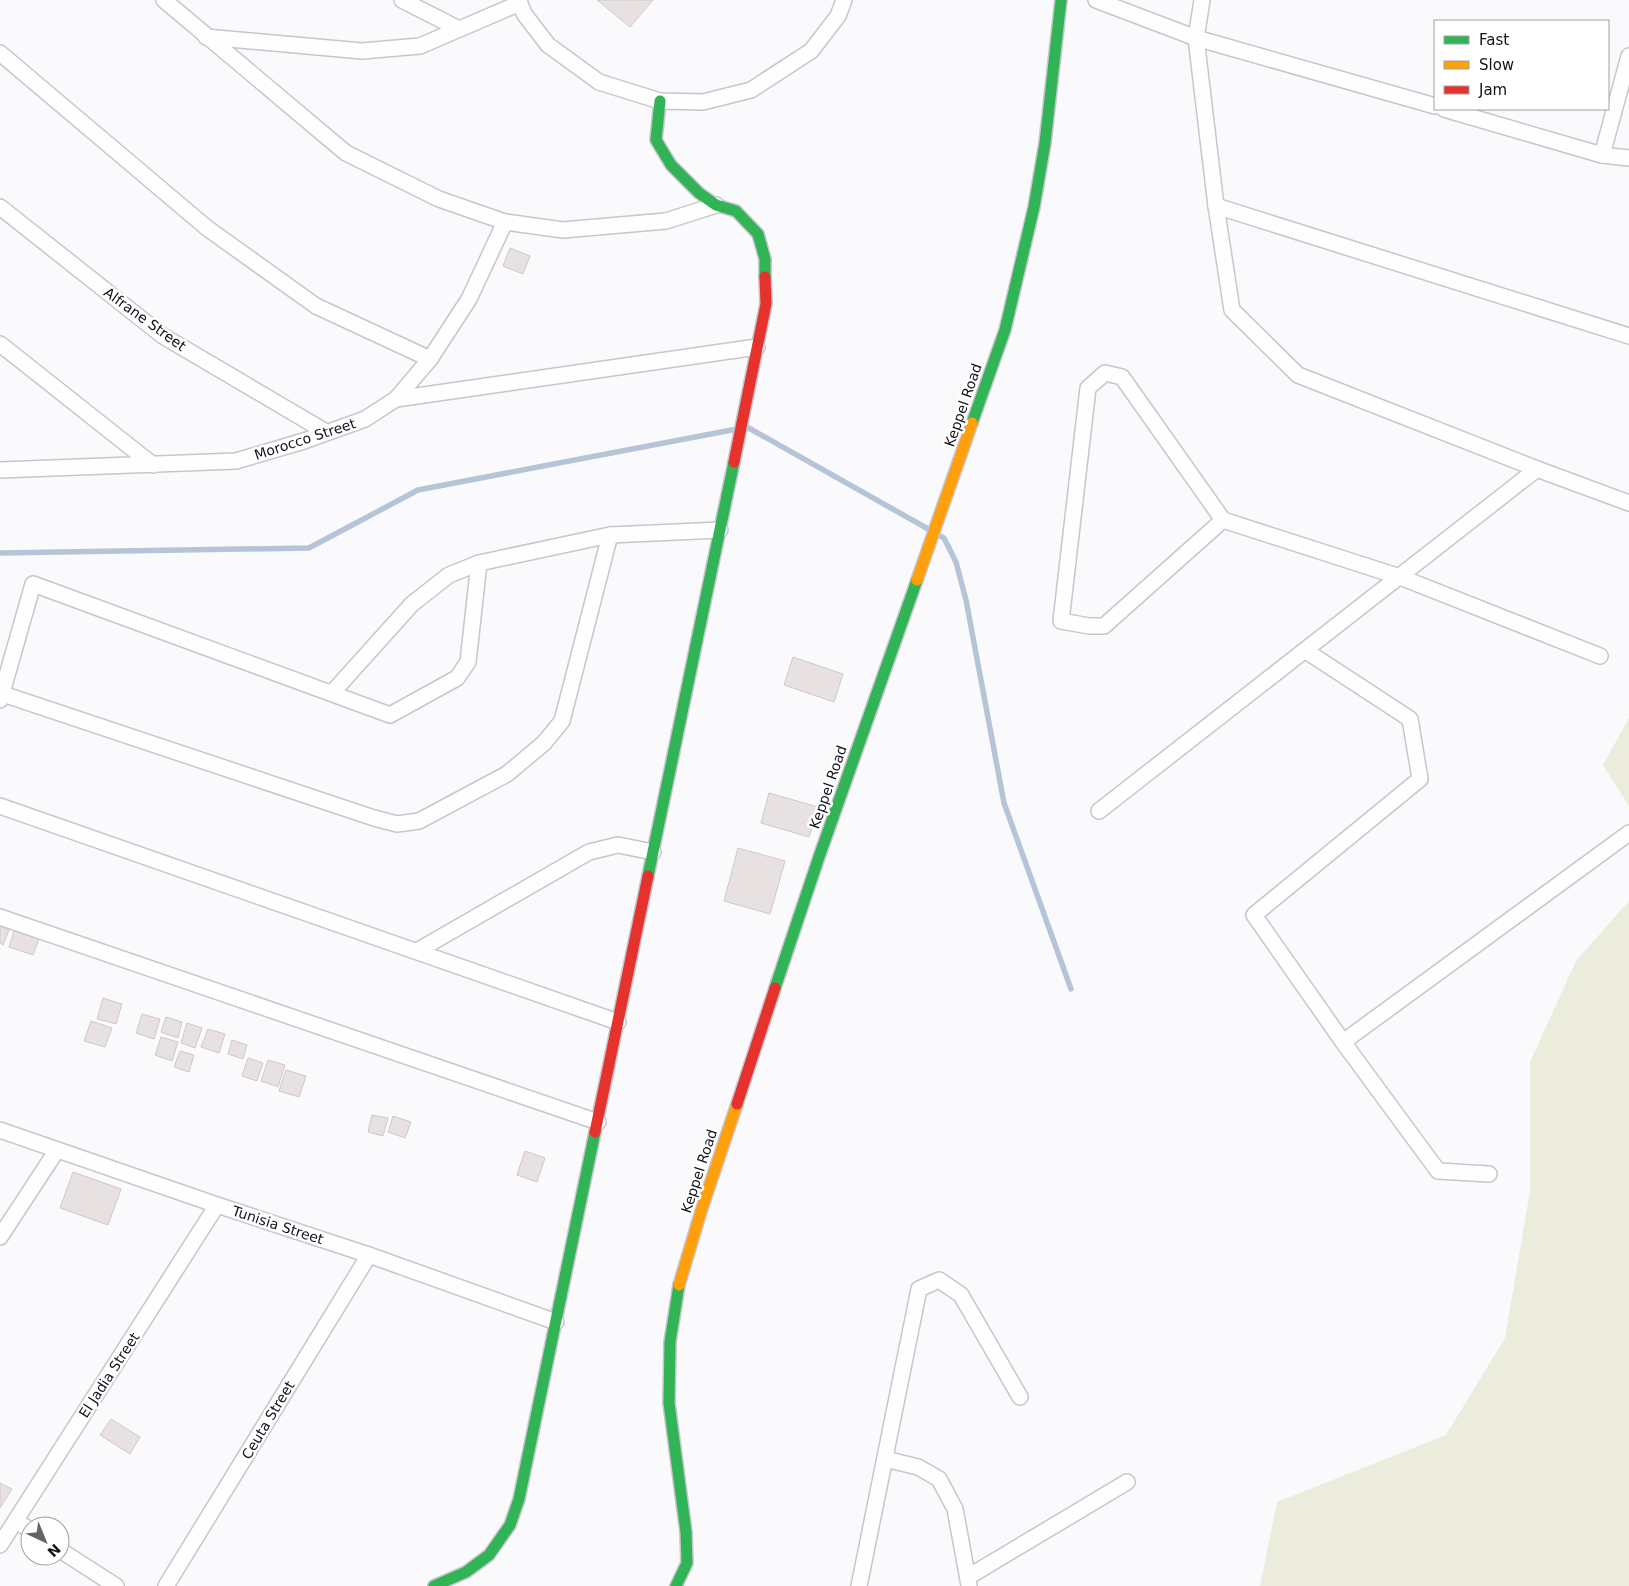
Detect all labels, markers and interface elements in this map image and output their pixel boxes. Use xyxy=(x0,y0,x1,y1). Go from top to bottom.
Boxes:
legend xyxy=(1434,20,1609,110)
text: Fast xyxy=(1479,31,1509,49)
text: Slow xyxy=(1479,56,1514,74)
text: Jam xyxy=(1478,81,1507,99)
street label: Alfrane Street xyxy=(101,284,189,354)
street label: Keppel Road xyxy=(941,361,985,449)
street label: Morocco Street xyxy=(252,415,358,463)
street label: Keppel Road xyxy=(806,743,850,831)
street label: Keppel Road xyxy=(678,1127,720,1215)
street label: Tunisia Street xyxy=(229,1202,326,1247)
street label: El Jadia Street xyxy=(76,1329,143,1421)
street label: Ceuta Street xyxy=(238,1378,298,1462)
north arrow xyxy=(20,1516,70,1566)
text: N xyxy=(44,1541,64,1560)

